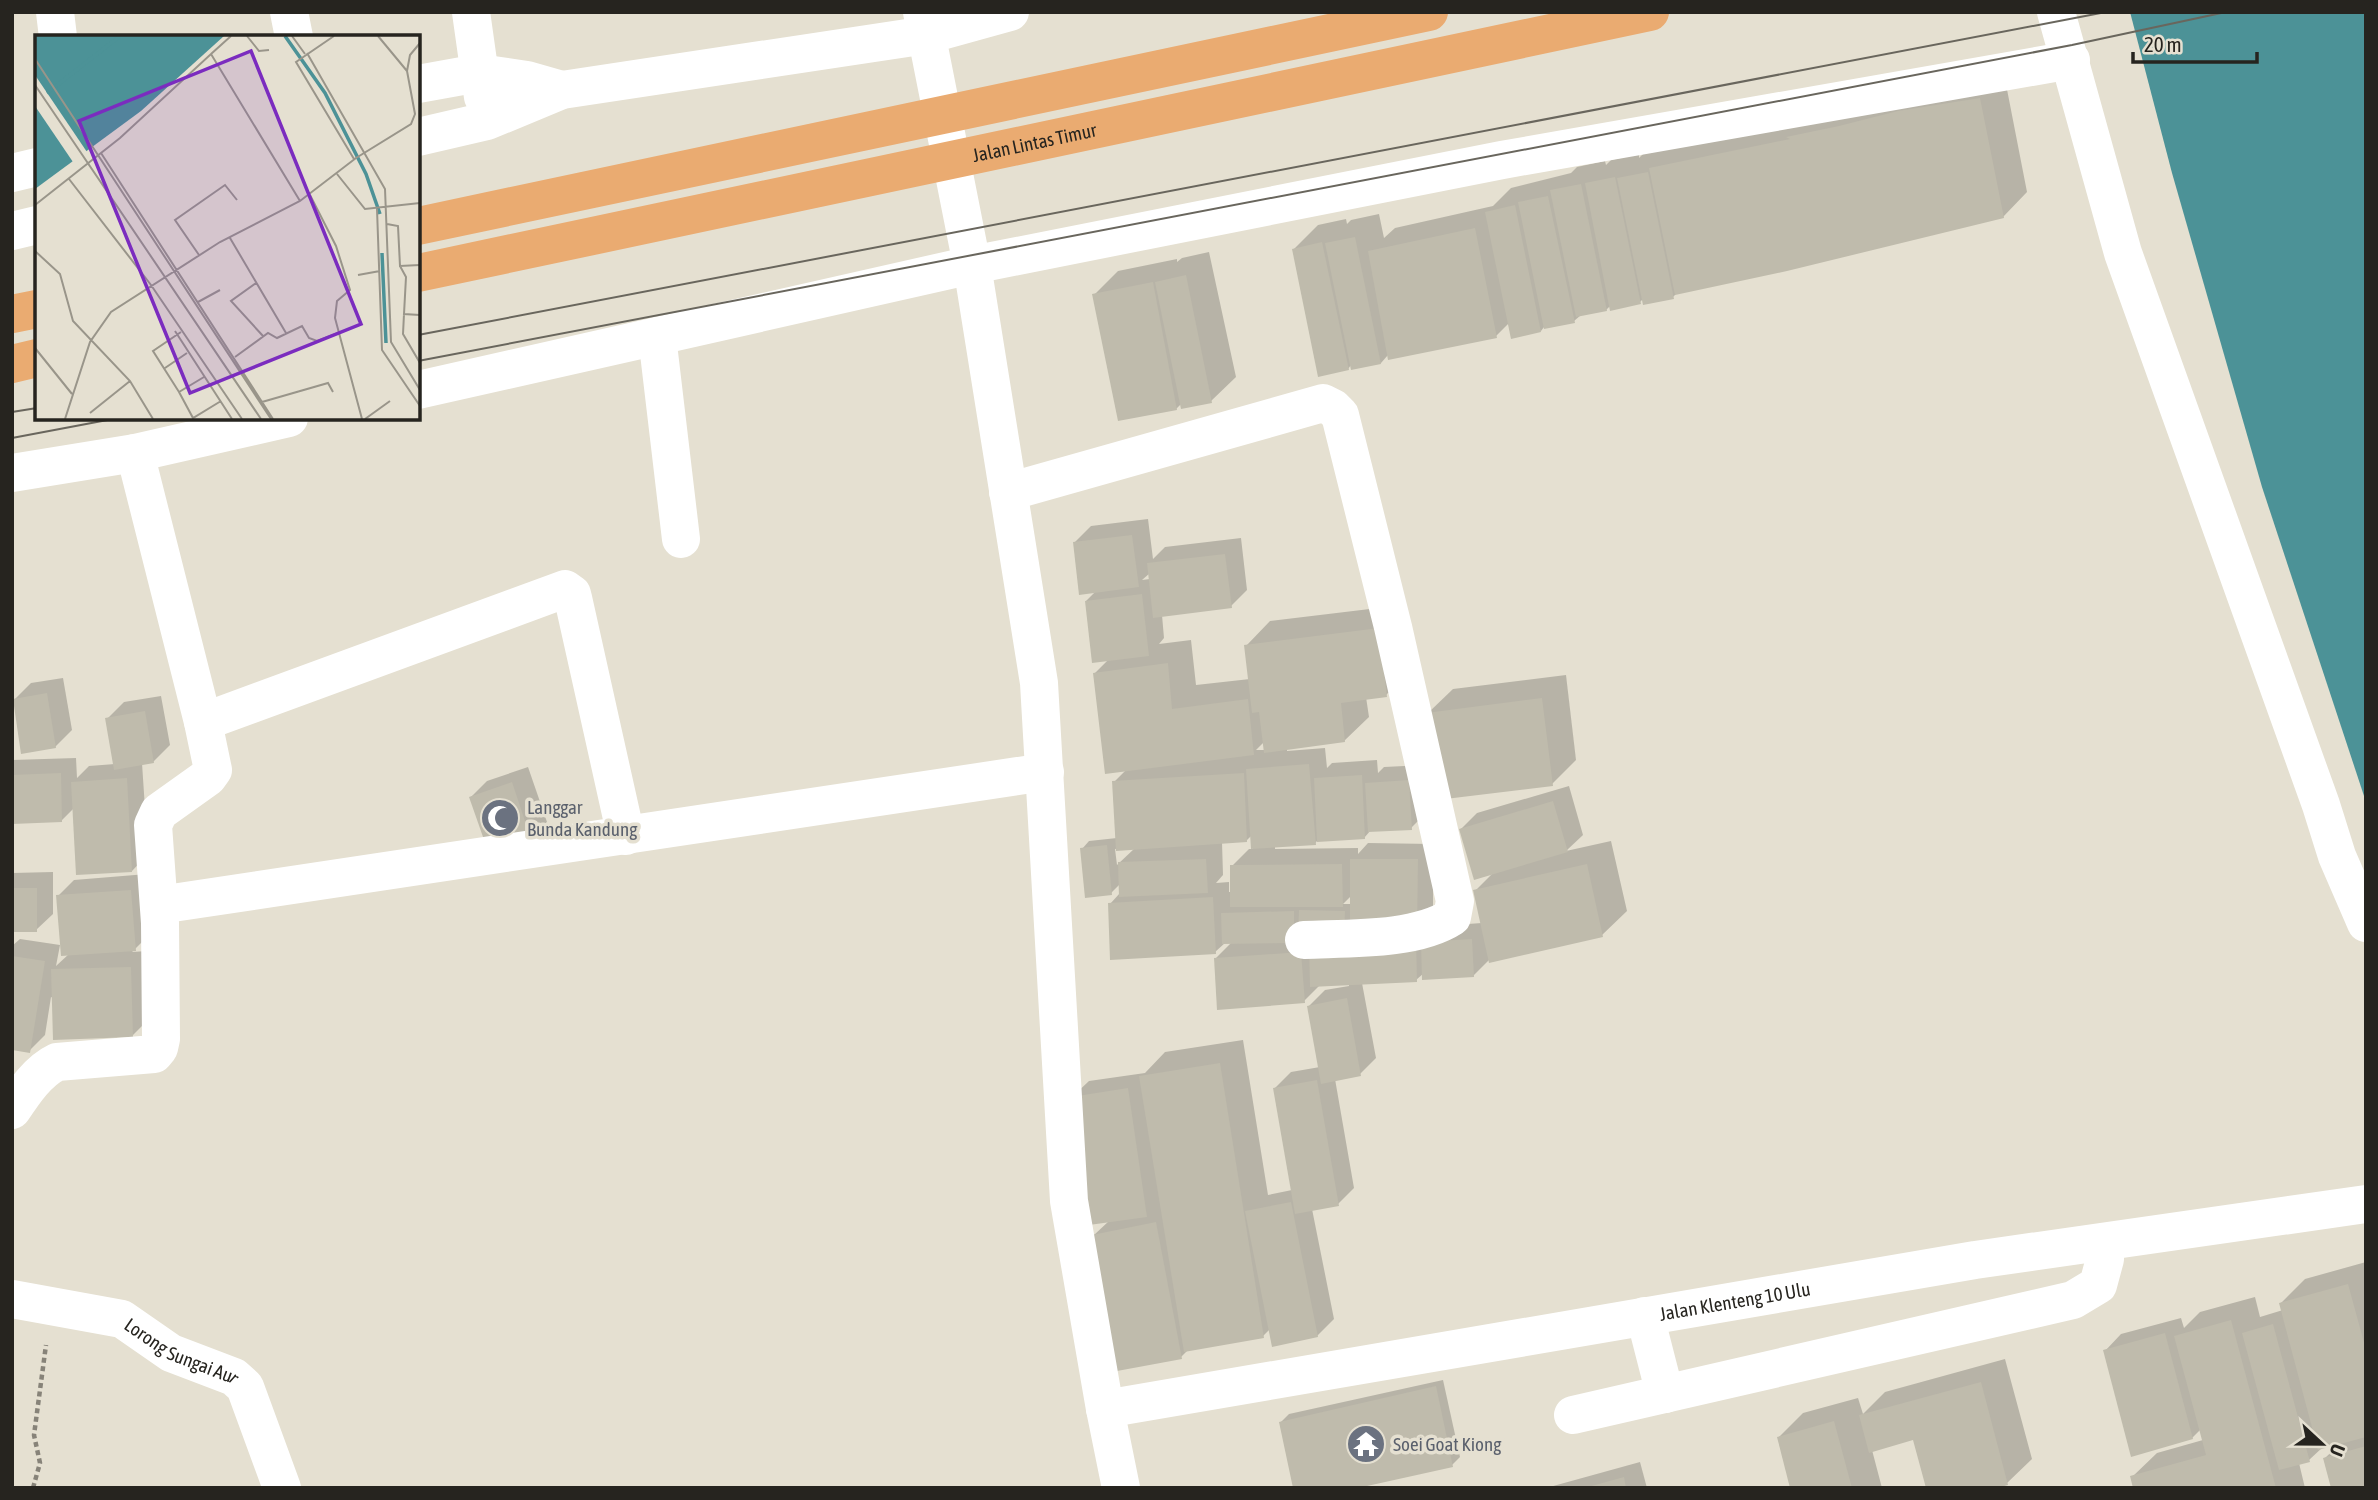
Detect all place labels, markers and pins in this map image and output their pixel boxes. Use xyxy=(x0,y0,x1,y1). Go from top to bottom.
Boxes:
place label: Langgar Bunda Kandung xyxy=(527,796,638,840)
mosque icon: Langgar Bunda Kandung xyxy=(479,797,521,839)
temple icon: Soei Goat Kiong xyxy=(1345,1423,1387,1465)
place label: Soei Goat Kiong xyxy=(1393,1433,1502,1455)

